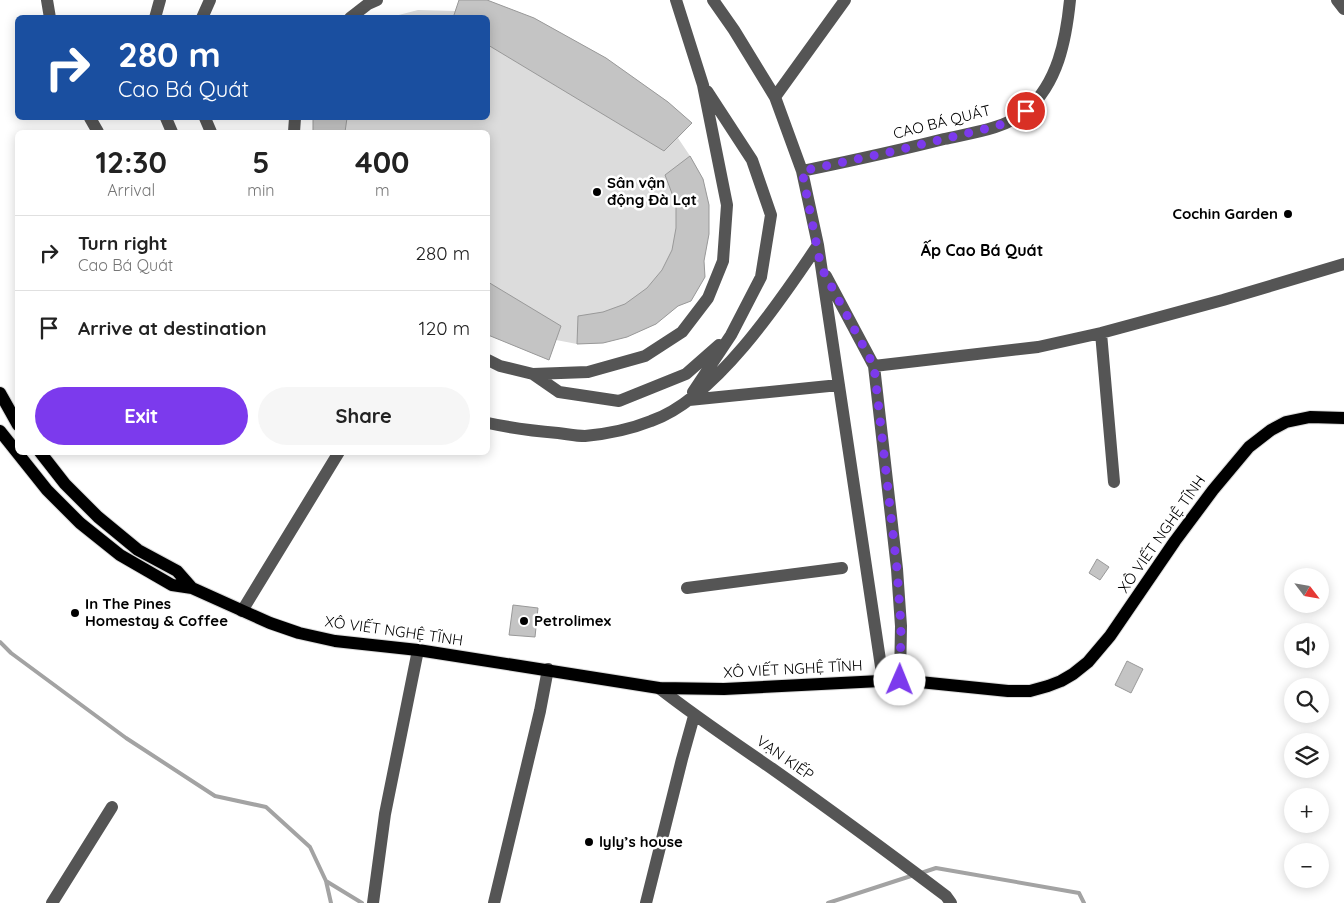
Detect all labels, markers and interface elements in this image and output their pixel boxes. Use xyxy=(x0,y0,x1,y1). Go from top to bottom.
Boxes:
text: 280 m xyxy=(118,32,221,76)
icon: right xyxy=(35,35,100,100)
text: Cao Bá Quát xyxy=(118,75,249,103)
pin xyxy=(1005,90,1047,132)
icon: arrive xyxy=(1012,97,1040,125)
street label: CAO BÁ QUÁT xyxy=(891,100,993,143)
text: 12:30 xyxy=(95,143,167,181)
text: 5 xyxy=(252,143,270,181)
text: 400 xyxy=(355,143,410,181)
place label: Sân vận động Đà Lạt xyxy=(607,173,697,209)
text: Arrival xyxy=(107,180,155,200)
text: min xyxy=(247,180,275,200)
text: m xyxy=(375,180,390,200)
marker: Sân vận động Đà Lạt xyxy=(591,186,603,198)
place label: Cochin Garden xyxy=(1173,204,1278,223)
marker: Cochin Garden xyxy=(1282,208,1294,220)
text: Turn right xyxy=(78,231,167,255)
icon: right xyxy=(35,239,63,267)
district label: Ấp Cao Bá Quát xyxy=(921,239,1043,260)
text: 280 m xyxy=(415,241,470,265)
text: Cao Bá Quát xyxy=(78,255,173,275)
icon: arrive xyxy=(35,314,63,342)
text: Arrive at destination xyxy=(78,316,267,340)
text: 120 m xyxy=(419,316,470,340)
button: Exit xyxy=(35,387,248,445)
button: Share xyxy=(258,387,470,445)
street label: XÔ VIẾT NGHỆ TĨNH xyxy=(1114,471,1209,596)
north arrow xyxy=(1284,568,1329,612)
map controls xyxy=(1284,568,1329,888)
place label: In The Pines Homestay & Coffee xyxy=(85,594,228,630)
marker: In The Pines Homestay & Coffee xyxy=(69,607,81,619)
street label: XÔ VIẾT NGHỆ TĨNH xyxy=(324,611,464,650)
place label: Petrolimex xyxy=(534,611,612,630)
marker: Petrolimex xyxy=(518,615,530,627)
button: sound xyxy=(1284,623,1329,668)
position arrow xyxy=(873,653,925,705)
street label: XÔ VIẾT NGHỆ TĨNH xyxy=(723,655,863,682)
button: search xyxy=(1284,678,1329,723)
street label: VẠN KIẾP xyxy=(753,731,818,784)
button: layers xyxy=(1284,733,1329,778)
button: + xyxy=(1284,788,1329,833)
place label: lyly’s house xyxy=(599,832,683,851)
marker: lyly’s house xyxy=(583,836,595,848)
button: − xyxy=(1284,843,1329,888)

